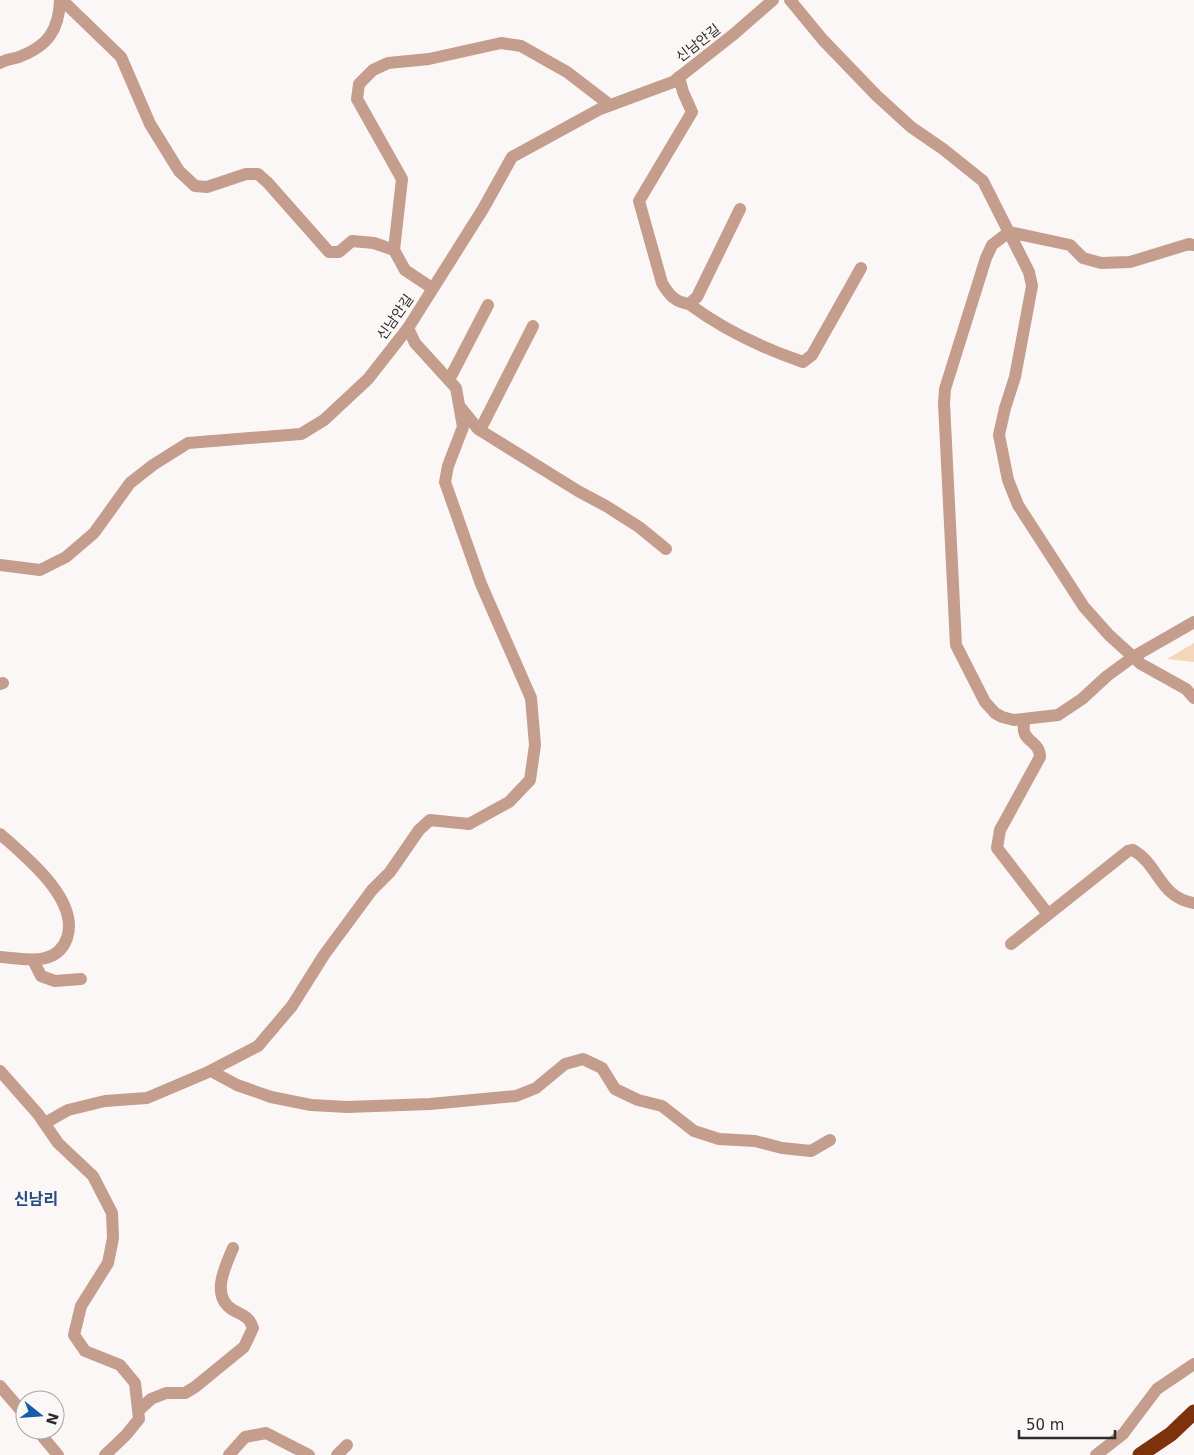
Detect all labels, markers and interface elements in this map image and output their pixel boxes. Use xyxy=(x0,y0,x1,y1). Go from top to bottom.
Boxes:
street label: 신남안길 xyxy=(673,21,723,65)
street label: 신남안길 xyxy=(374,291,416,343)
district label: 신남리 xyxy=(14,1190,58,1209)
north arrow xyxy=(15,1390,65,1440)
scale bar xyxy=(1019,1408,1115,1440)
text: N xyxy=(43,1411,62,1427)
text: 50 m xyxy=(1026,1416,1064,1434)

